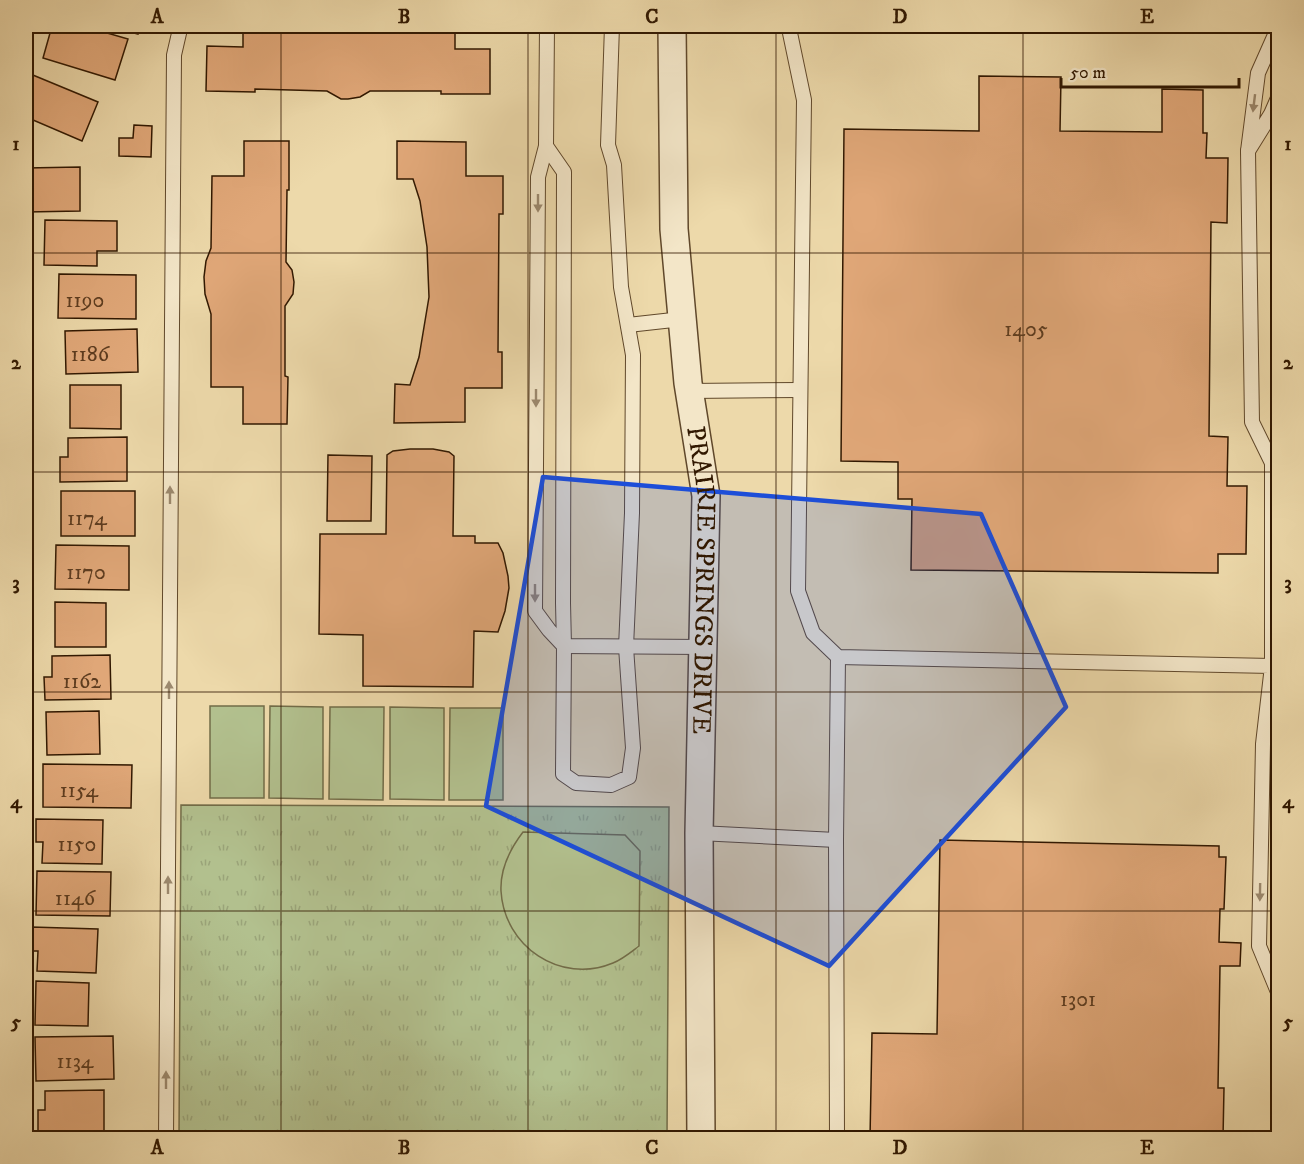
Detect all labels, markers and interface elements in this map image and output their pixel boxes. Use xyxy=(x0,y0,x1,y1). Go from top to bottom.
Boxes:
text: A xyxy=(150,5,165,30)
text: B xyxy=(398,5,410,30)
text: C xyxy=(645,5,659,30)
text: D xyxy=(893,5,908,30)
text: E xyxy=(1140,5,1154,30)
scale bar xyxy=(1061,51,1240,89)
text: 50 m xyxy=(1070,62,1106,84)
one-way arrow xyxy=(1249,94,1259,113)
text: 1 xyxy=(12,132,20,157)
text: 1 xyxy=(1284,132,1292,157)
one-way arrow xyxy=(533,194,543,213)
house number: 1190 xyxy=(66,287,104,314)
house number: 1405 xyxy=(1004,316,1048,343)
house number: 1186 xyxy=(71,341,111,368)
text: 2 xyxy=(11,351,22,376)
text: 2 xyxy=(1283,351,1294,376)
one-way arrow xyxy=(532,389,541,408)
street label: PRAIRIE SPRINGS DRIVE xyxy=(679,424,723,735)
one-way arrow xyxy=(166,486,175,505)
house number: 1174 xyxy=(67,505,108,532)
house number: 1170 xyxy=(66,559,106,586)
text: 3 xyxy=(12,571,20,596)
text: 3 xyxy=(1284,571,1292,596)
one-way arrow xyxy=(530,584,540,603)
house number: 1162 xyxy=(63,668,101,695)
one-way arrow xyxy=(164,681,174,700)
house number: 1154 xyxy=(60,777,100,804)
text: 4 xyxy=(10,790,23,815)
text: 4 xyxy=(1282,790,1295,815)
house number: 1150 xyxy=(58,831,96,858)
one-way arrow xyxy=(163,876,173,895)
one-way arrow xyxy=(1255,883,1265,902)
house number: 1146 xyxy=(55,885,97,912)
house number: 1301 xyxy=(1060,986,1096,1013)
text: 5 xyxy=(10,1010,21,1035)
text: 5 xyxy=(1282,1010,1293,1035)
house number: 1134 xyxy=(56,1048,95,1075)
one-way arrow xyxy=(161,1071,171,1090)
text: A xyxy=(150,1136,165,1161)
text: B xyxy=(398,1136,410,1161)
text: C xyxy=(645,1136,659,1161)
text: D xyxy=(893,1136,908,1161)
text: E xyxy=(1140,1136,1154,1161)

